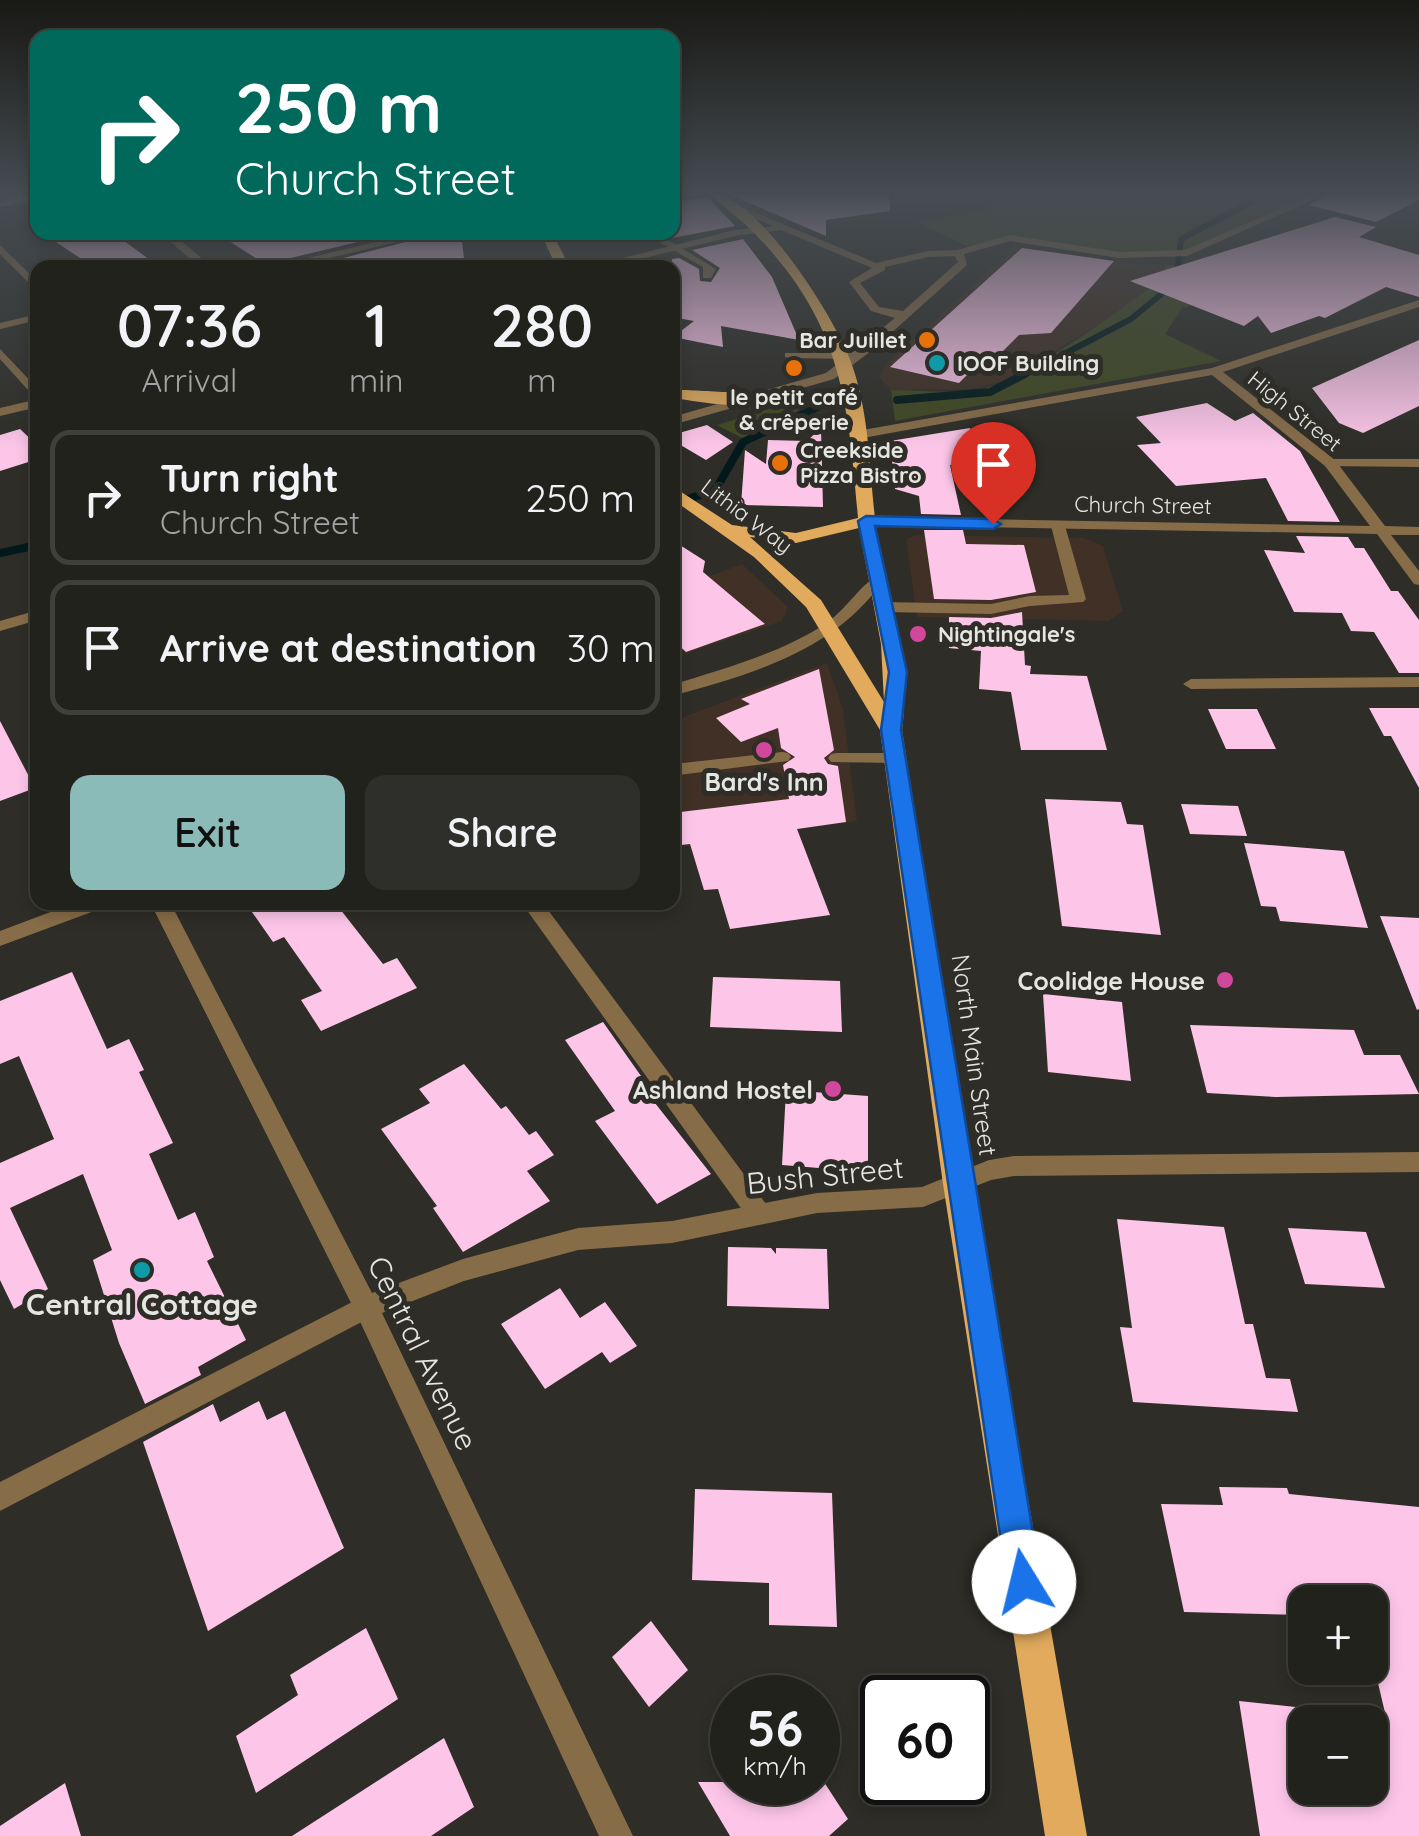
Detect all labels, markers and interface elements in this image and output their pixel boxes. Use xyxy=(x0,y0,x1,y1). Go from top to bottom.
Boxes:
text: 250 m xyxy=(235,63,442,151)
icon: right xyxy=(70,70,200,200)
text: Church Street xyxy=(235,150,516,206)
text: 07:36 xyxy=(117,287,262,362)
text: 1 xyxy=(365,287,388,362)
text: 280 xyxy=(490,287,593,362)
place label: Bar Juillet xyxy=(799,326,907,354)
marker: Bar Juillet xyxy=(916,329,938,351)
place label: IOOF Building xyxy=(957,349,1099,377)
marker: IOOF Building xyxy=(926,352,948,374)
marker: le petit café & crêperie xyxy=(783,357,805,379)
text: Arrival xyxy=(142,360,237,400)
text: min xyxy=(349,360,404,400)
text: m xyxy=(527,360,556,400)
street label: High Street xyxy=(1242,365,1348,457)
place label: le petit café & crêperie xyxy=(730,383,858,436)
pin xyxy=(951,422,1036,525)
place label: Creekside Pizza Bistro xyxy=(800,436,922,489)
icon: arrive xyxy=(966,437,1021,492)
marker: Creekside Pizza Bistro xyxy=(769,452,791,474)
text: Turn right xyxy=(160,454,339,502)
icon: right xyxy=(75,470,130,525)
street label: Lithia Way xyxy=(696,473,798,559)
text: 250 m xyxy=(526,474,635,522)
street label: Church Street xyxy=(1074,490,1212,520)
text: Church Street xyxy=(160,502,360,542)
icon: arrive xyxy=(75,620,130,675)
place label: Nightingale's xyxy=(938,620,1075,648)
marker: Nightingale's xyxy=(907,623,929,645)
text: Arrive at destination xyxy=(160,624,537,672)
text: 30 m xyxy=(567,624,655,672)
marker: Bard's Inn xyxy=(753,739,775,761)
place label: Bard's Inn xyxy=(704,766,824,797)
button: Exit xyxy=(70,775,345,890)
button: Share xyxy=(365,775,640,890)
street label: North Main Street xyxy=(946,952,1004,1158)
place label: Coolidge House xyxy=(1018,965,1205,996)
marker: Coolidge House xyxy=(1214,969,1236,991)
place label: Ashland Hostel xyxy=(633,1074,813,1105)
marker: Ashland Hostel xyxy=(822,1078,844,1100)
street label: Bush Street xyxy=(745,1148,905,1202)
street label: Central Avenue xyxy=(360,1250,486,1456)
marker: Central Cottage xyxy=(131,1259,153,1281)
place label: Central Cottage xyxy=(26,1285,258,1323)
position arrow xyxy=(972,1530,1076,1634)
map controls xyxy=(1288,1585,1388,1805)
button: + xyxy=(1288,1585,1388,1685)
speed limit sign: 60 xyxy=(860,1675,990,1805)
text: 56 xyxy=(747,1696,803,1759)
button: − xyxy=(1288,1705,1388,1805)
text: km/h xyxy=(743,1750,807,1781)

